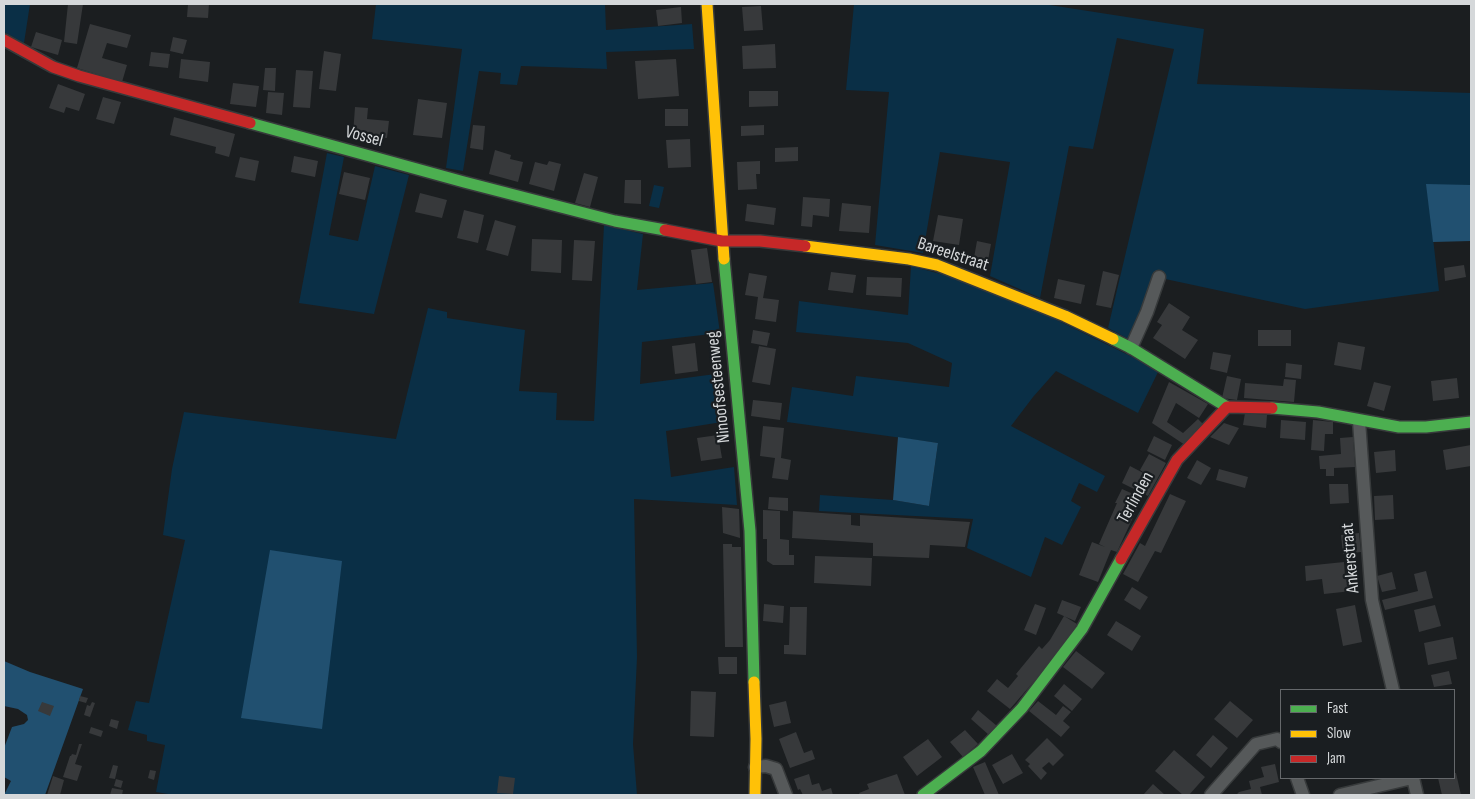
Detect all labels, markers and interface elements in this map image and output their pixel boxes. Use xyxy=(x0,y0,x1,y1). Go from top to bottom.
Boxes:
street label: Vossel xyxy=(343,122,385,152)
street label: Bareelstraat xyxy=(915,233,991,277)
street label: Ninoofsesteenweg xyxy=(702,330,736,444)
street label: Terlinden xyxy=(1113,468,1159,528)
street label: Ankerstraat xyxy=(1337,522,1365,594)
legend xyxy=(1280,689,1455,779)
text: Fast xyxy=(1327,699,1348,718)
text: Slow xyxy=(1327,724,1351,743)
text: Jam xyxy=(1327,749,1345,768)

